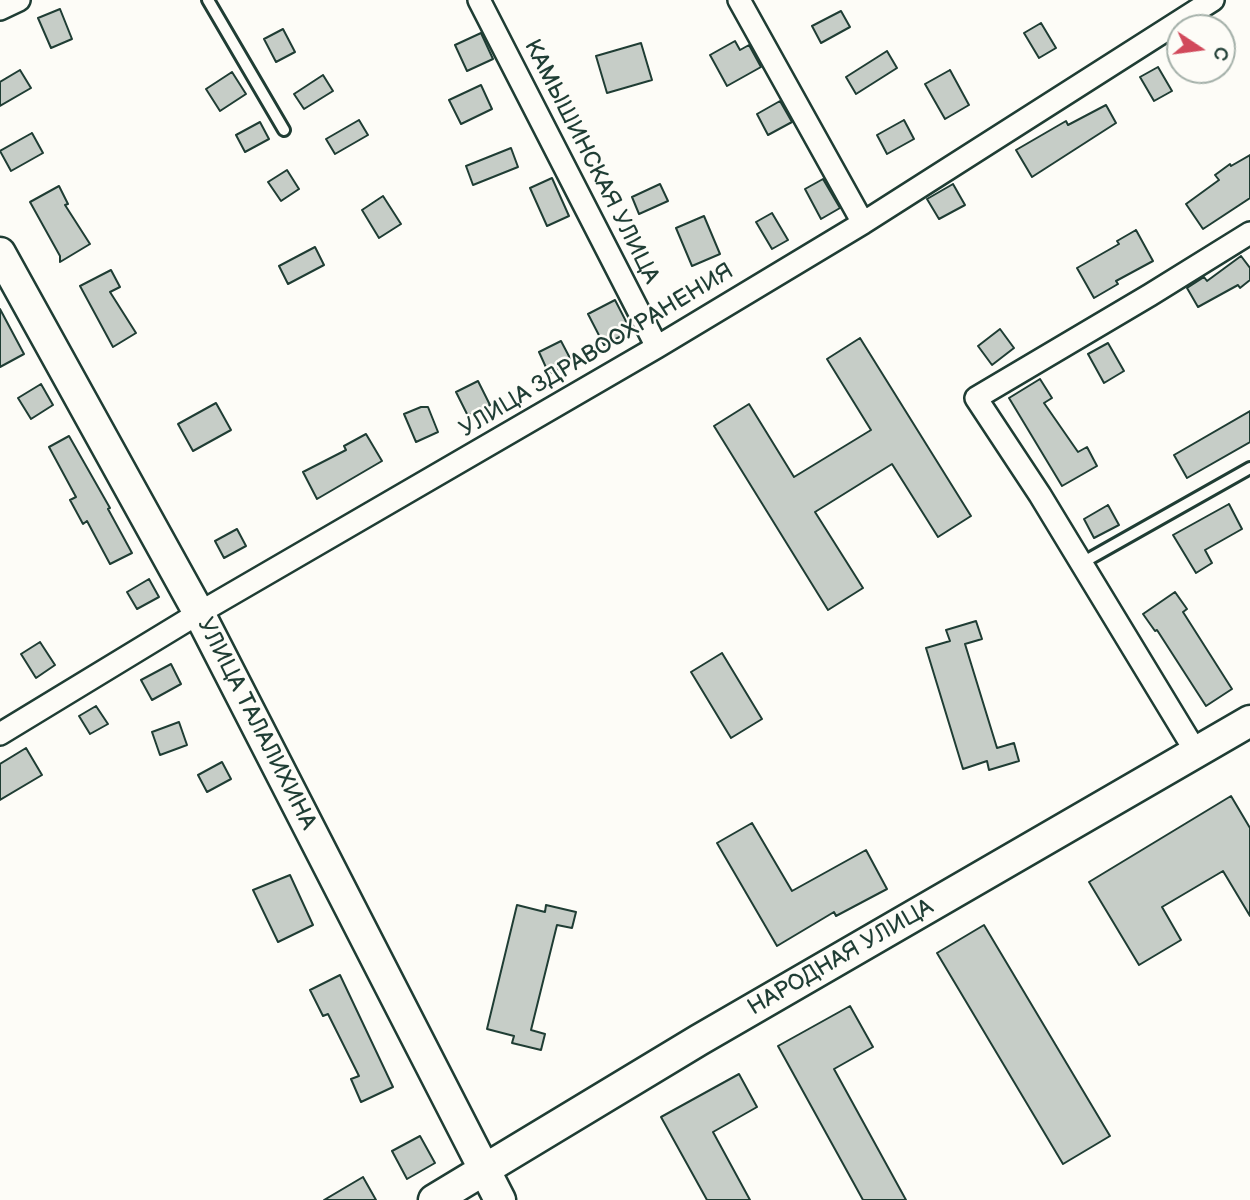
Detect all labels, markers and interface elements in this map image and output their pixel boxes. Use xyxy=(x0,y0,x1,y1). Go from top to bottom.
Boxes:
north arrow xyxy=(1166,14,1236,84)
street label: КАМЫШИНСКАЯ УЛИЦА xyxy=(517,35,665,289)
text: С xyxy=(1207,44,1233,62)
street label: УЛИЦА ЗДРАВООХРАНЕНИЯ xyxy=(455,258,739,444)
street label: УЛИЦА ТАЛАЛИХИНА xyxy=(191,614,321,834)
street label: НАРОДНАЯ УЛИЦА xyxy=(743,894,939,1022)

